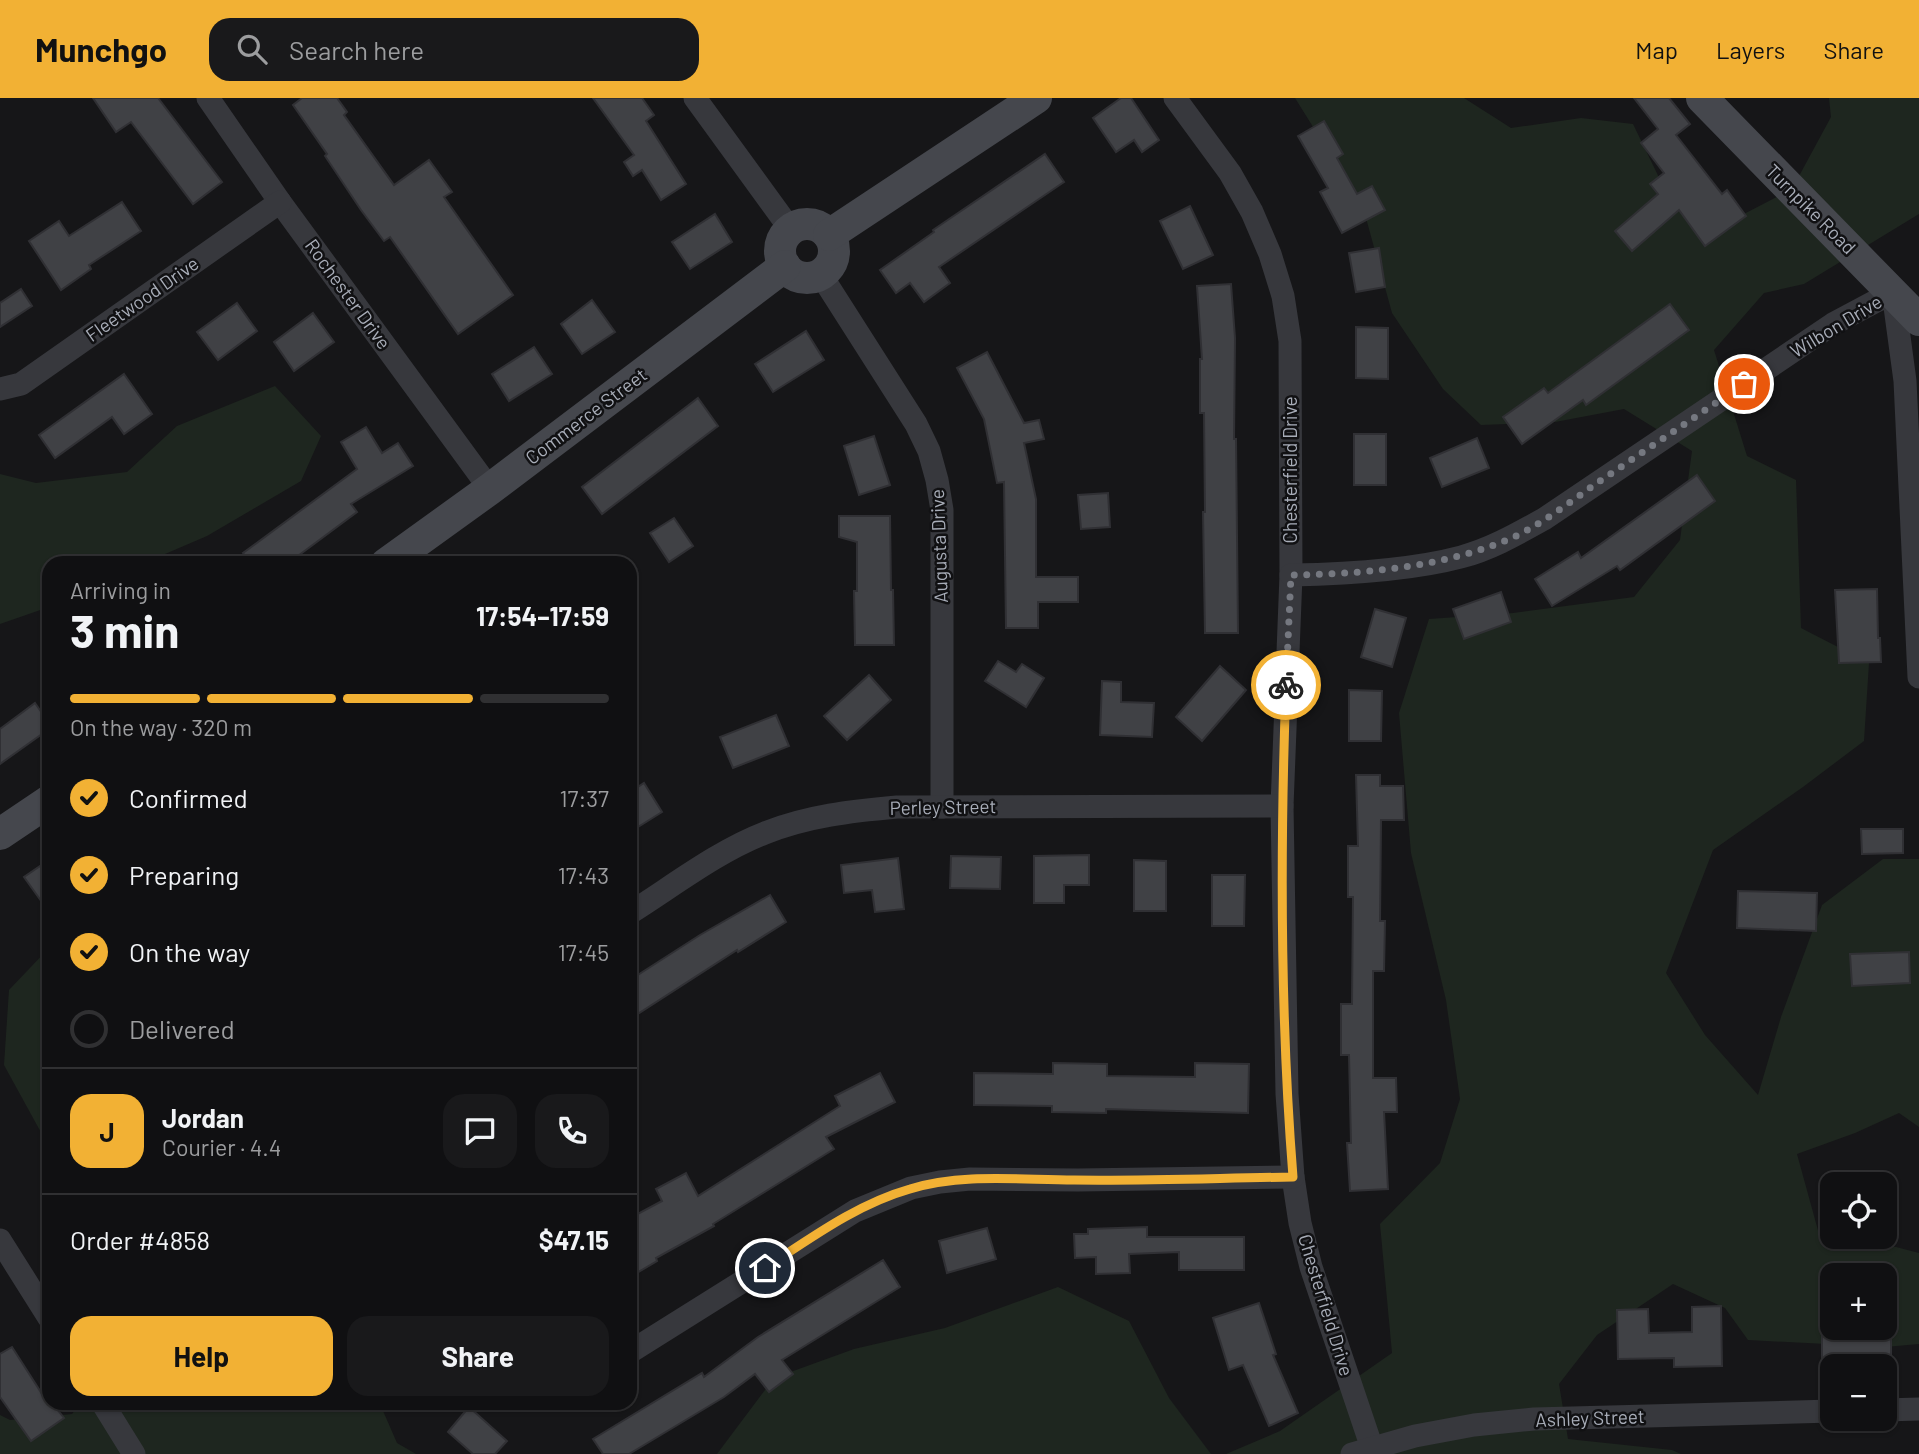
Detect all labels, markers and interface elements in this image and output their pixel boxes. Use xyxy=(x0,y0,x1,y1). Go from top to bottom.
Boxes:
search box xyxy=(209,18,699,81)
text: Munchgo xyxy=(35,29,167,69)
icon: search xyxy=(233,30,271,68)
text: Search here xyxy=(289,34,424,65)
text: Map xyxy=(1635,35,1678,64)
text: Layers xyxy=(1716,35,1785,64)
text: Share xyxy=(1823,35,1884,64)
street label: Turnpike Road xyxy=(1762,159,1861,258)
street label: Rochester Drive xyxy=(301,234,396,353)
street label: Fleetwood Drive xyxy=(81,251,203,346)
street label: Wilbon Drive xyxy=(1786,289,1886,362)
pin xyxy=(1714,354,1774,414)
street label: Commerce Street xyxy=(521,363,651,469)
icon: bag xyxy=(1725,365,1763,403)
street label: Chesterfield Drive xyxy=(1278,396,1301,544)
street label: Augusta Drive xyxy=(925,489,952,603)
text: Arriving in xyxy=(70,576,171,604)
text: 17:54–17:59 xyxy=(476,600,609,631)
text: 3 min xyxy=(70,602,179,657)
courier xyxy=(1251,650,1321,720)
icon: bike xyxy=(1267,666,1305,704)
text: On the way · 320 m xyxy=(70,713,252,741)
icon: check xyxy=(70,779,108,817)
text: Confirmed xyxy=(129,782,248,813)
text: 17:37 xyxy=(560,784,609,812)
street label: Perley Street xyxy=(889,794,997,819)
icon: check xyxy=(70,856,108,894)
text: Preparing xyxy=(129,859,239,890)
text: 17:43 xyxy=(558,861,609,889)
icon: check xyxy=(70,933,108,971)
text: On the way xyxy=(129,936,250,967)
text: 17:45 xyxy=(558,938,609,966)
text: Delivered xyxy=(129,1013,235,1044)
button: chat xyxy=(443,1094,517,1168)
button: phone xyxy=(535,1094,609,1168)
text: Jordan xyxy=(162,1102,244,1133)
text: J xyxy=(99,1116,115,1147)
text: Courier · 4.4 xyxy=(162,1133,281,1161)
map controls xyxy=(1820,1172,1897,1431)
button: locate xyxy=(1820,1172,1897,1249)
text: Order #4858 xyxy=(70,1224,210,1255)
text: $47.15 xyxy=(539,1224,609,1255)
street label: Chesterfield Drive xyxy=(1294,1231,1359,1379)
pin xyxy=(735,1238,795,1298)
icon: home xyxy=(746,1249,784,1287)
button: + xyxy=(1820,1263,1897,1340)
button: Help xyxy=(70,1316,333,1396)
button: Share xyxy=(347,1316,609,1396)
button: − xyxy=(1820,1354,1897,1431)
street label: Ashley Street xyxy=(1535,1404,1645,1431)

